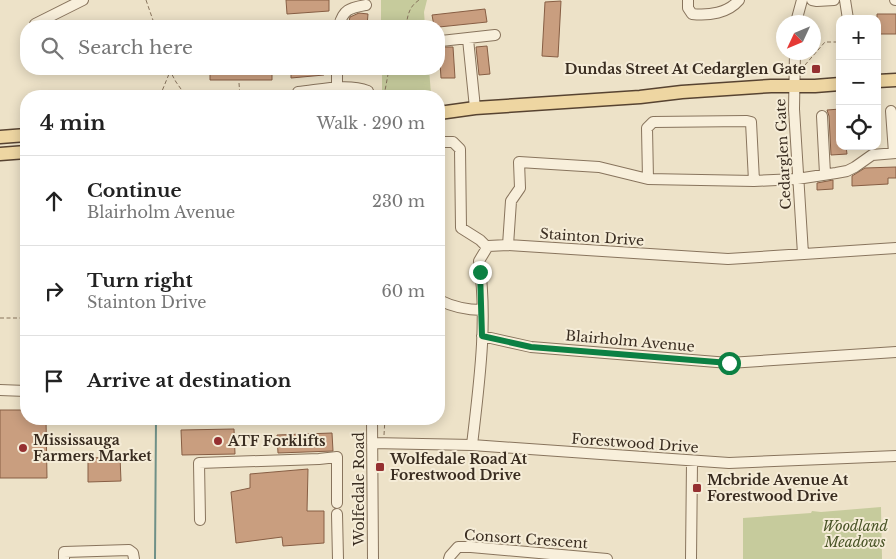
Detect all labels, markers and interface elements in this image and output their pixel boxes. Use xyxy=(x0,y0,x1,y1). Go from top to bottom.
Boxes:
north arrow xyxy=(776,15,821,60)
map controls xyxy=(836,15,881,150)
button: + xyxy=(836,15,881,60)
search box xyxy=(20,20,445,75)
icon: search xyxy=(38,34,66,62)
text: Search here xyxy=(78,36,193,59)
place label: Dundas Street At Cedarglen Gate xyxy=(565,60,806,78)
button: − xyxy=(836,60,881,105)
marker: Dundas Street At Cedarglen Gate xyxy=(810,63,822,75)
street label: Cedarglen Gate xyxy=(771,98,795,210)
button: locate xyxy=(836,105,881,150)
text: 4 min xyxy=(40,110,106,136)
text: Walk · 290 m xyxy=(317,113,425,133)
text: Continue xyxy=(87,179,182,202)
icon: ahead xyxy=(40,187,68,215)
text: 230 m xyxy=(372,191,425,211)
text: Blairholm Avenue xyxy=(87,202,235,222)
street label: Stainton Drive xyxy=(539,224,645,250)
route end xyxy=(469,261,492,284)
text: Turn right xyxy=(87,269,193,292)
icon: right xyxy=(40,277,68,305)
text: 60 m xyxy=(382,281,425,301)
text: Stainton Drive xyxy=(87,292,207,312)
street label: Blairholm Avenue xyxy=(565,326,695,356)
route start xyxy=(718,352,741,375)
icon: arrive xyxy=(40,367,68,395)
text: Arrive at destination xyxy=(87,369,291,392)
street label: Forestwood Drive xyxy=(571,430,699,456)
place label: Mississauga Farmers Market xyxy=(33,431,152,465)
place label: ATF Forklifts xyxy=(227,432,326,450)
street label: Wolfedale Road xyxy=(350,432,368,547)
marker: ATF Forklifts xyxy=(212,435,224,447)
marker: Mississauga Farmers Market xyxy=(17,442,29,454)
place label: Wolfedale Road At Forestwood Drive xyxy=(389,450,528,484)
marker: Wolfedale Road At Forestwood Drive xyxy=(374,461,386,473)
place label: Mcbride Avenue At Forestwood Drive xyxy=(707,471,849,505)
marker: Mcbride Avenue At Forestwood Drive xyxy=(691,482,703,494)
park label: Woodland Meadows xyxy=(822,517,888,551)
street label: Consort Crescent xyxy=(463,526,589,552)

